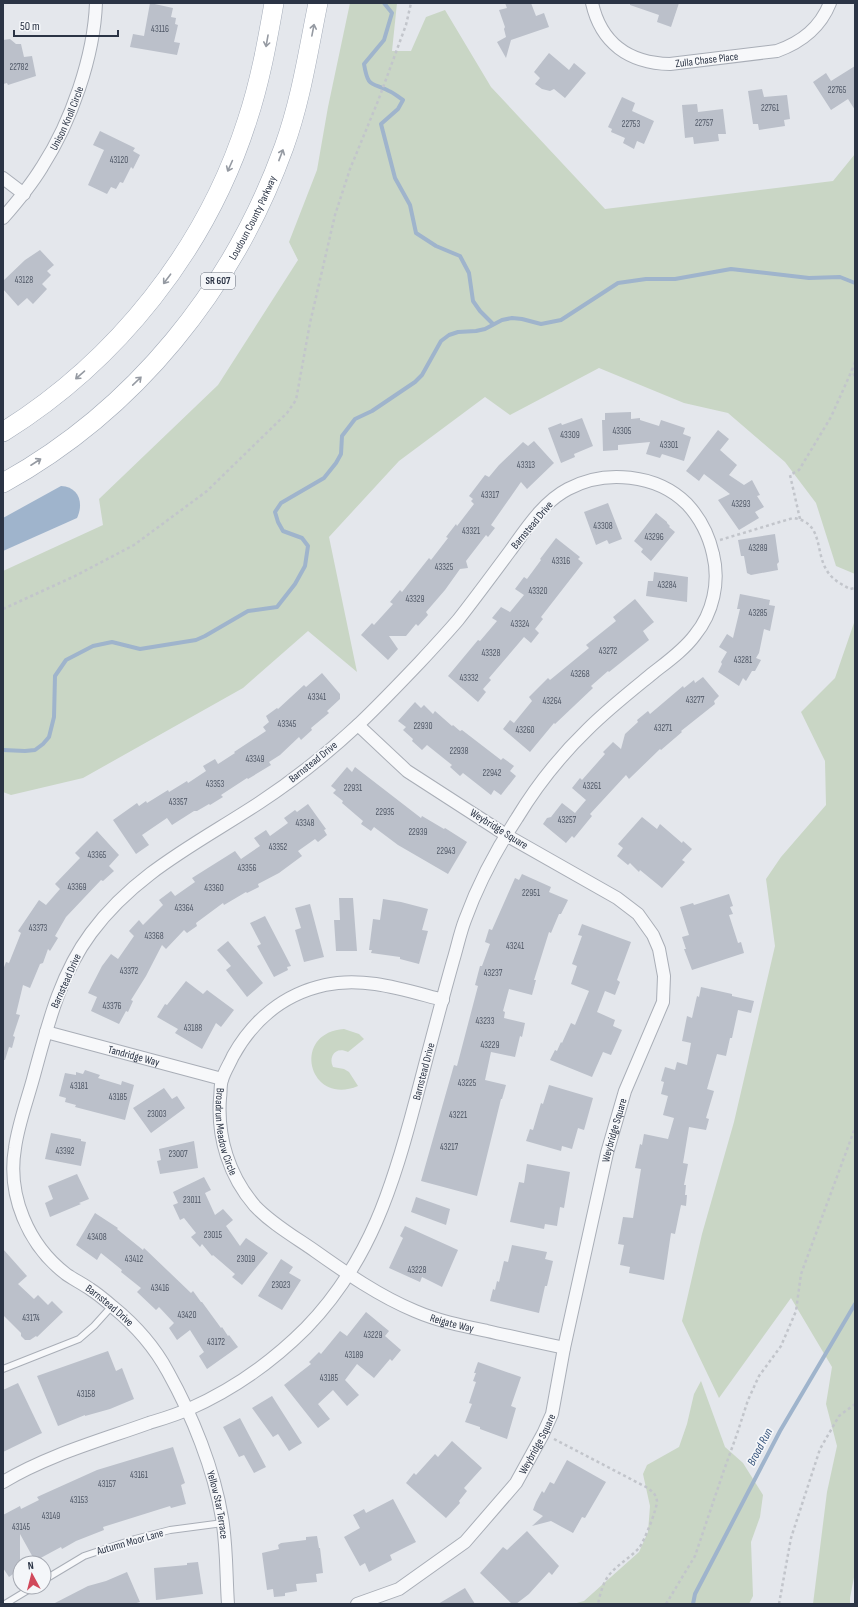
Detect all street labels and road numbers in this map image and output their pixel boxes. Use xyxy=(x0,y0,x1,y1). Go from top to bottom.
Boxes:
street label: Zulla Chase Place xyxy=(675,49,739,70)
street label: Unison Knoll Circle xyxy=(47,85,86,153)
street label: Loudoun County Parkway xyxy=(226,173,279,262)
road number: SR 607 xyxy=(201,273,235,289)
street label: Barnstead Drive xyxy=(508,498,556,552)
street label: Barnstead Drive xyxy=(286,739,340,785)
street label: Weybridge Square xyxy=(468,806,530,852)
street label: Barnstead Drive xyxy=(48,952,84,1010)
street label: Barnstead Drive xyxy=(410,1041,437,1101)
street label: Tandridge Way xyxy=(107,1042,162,1069)
street label: Broadrun Meadow Circle xyxy=(213,1088,240,1177)
street label: Weybridge Square xyxy=(599,1097,629,1163)
street label: Barnstead Drive xyxy=(83,1281,136,1329)
street label: Reigate Way xyxy=(428,1311,476,1335)
street label: Weybridge Square xyxy=(516,1412,558,1476)
street label: Yellow Star Terrace xyxy=(204,1469,231,1539)
street label: Autumn Moor Lane xyxy=(94,1526,165,1558)

